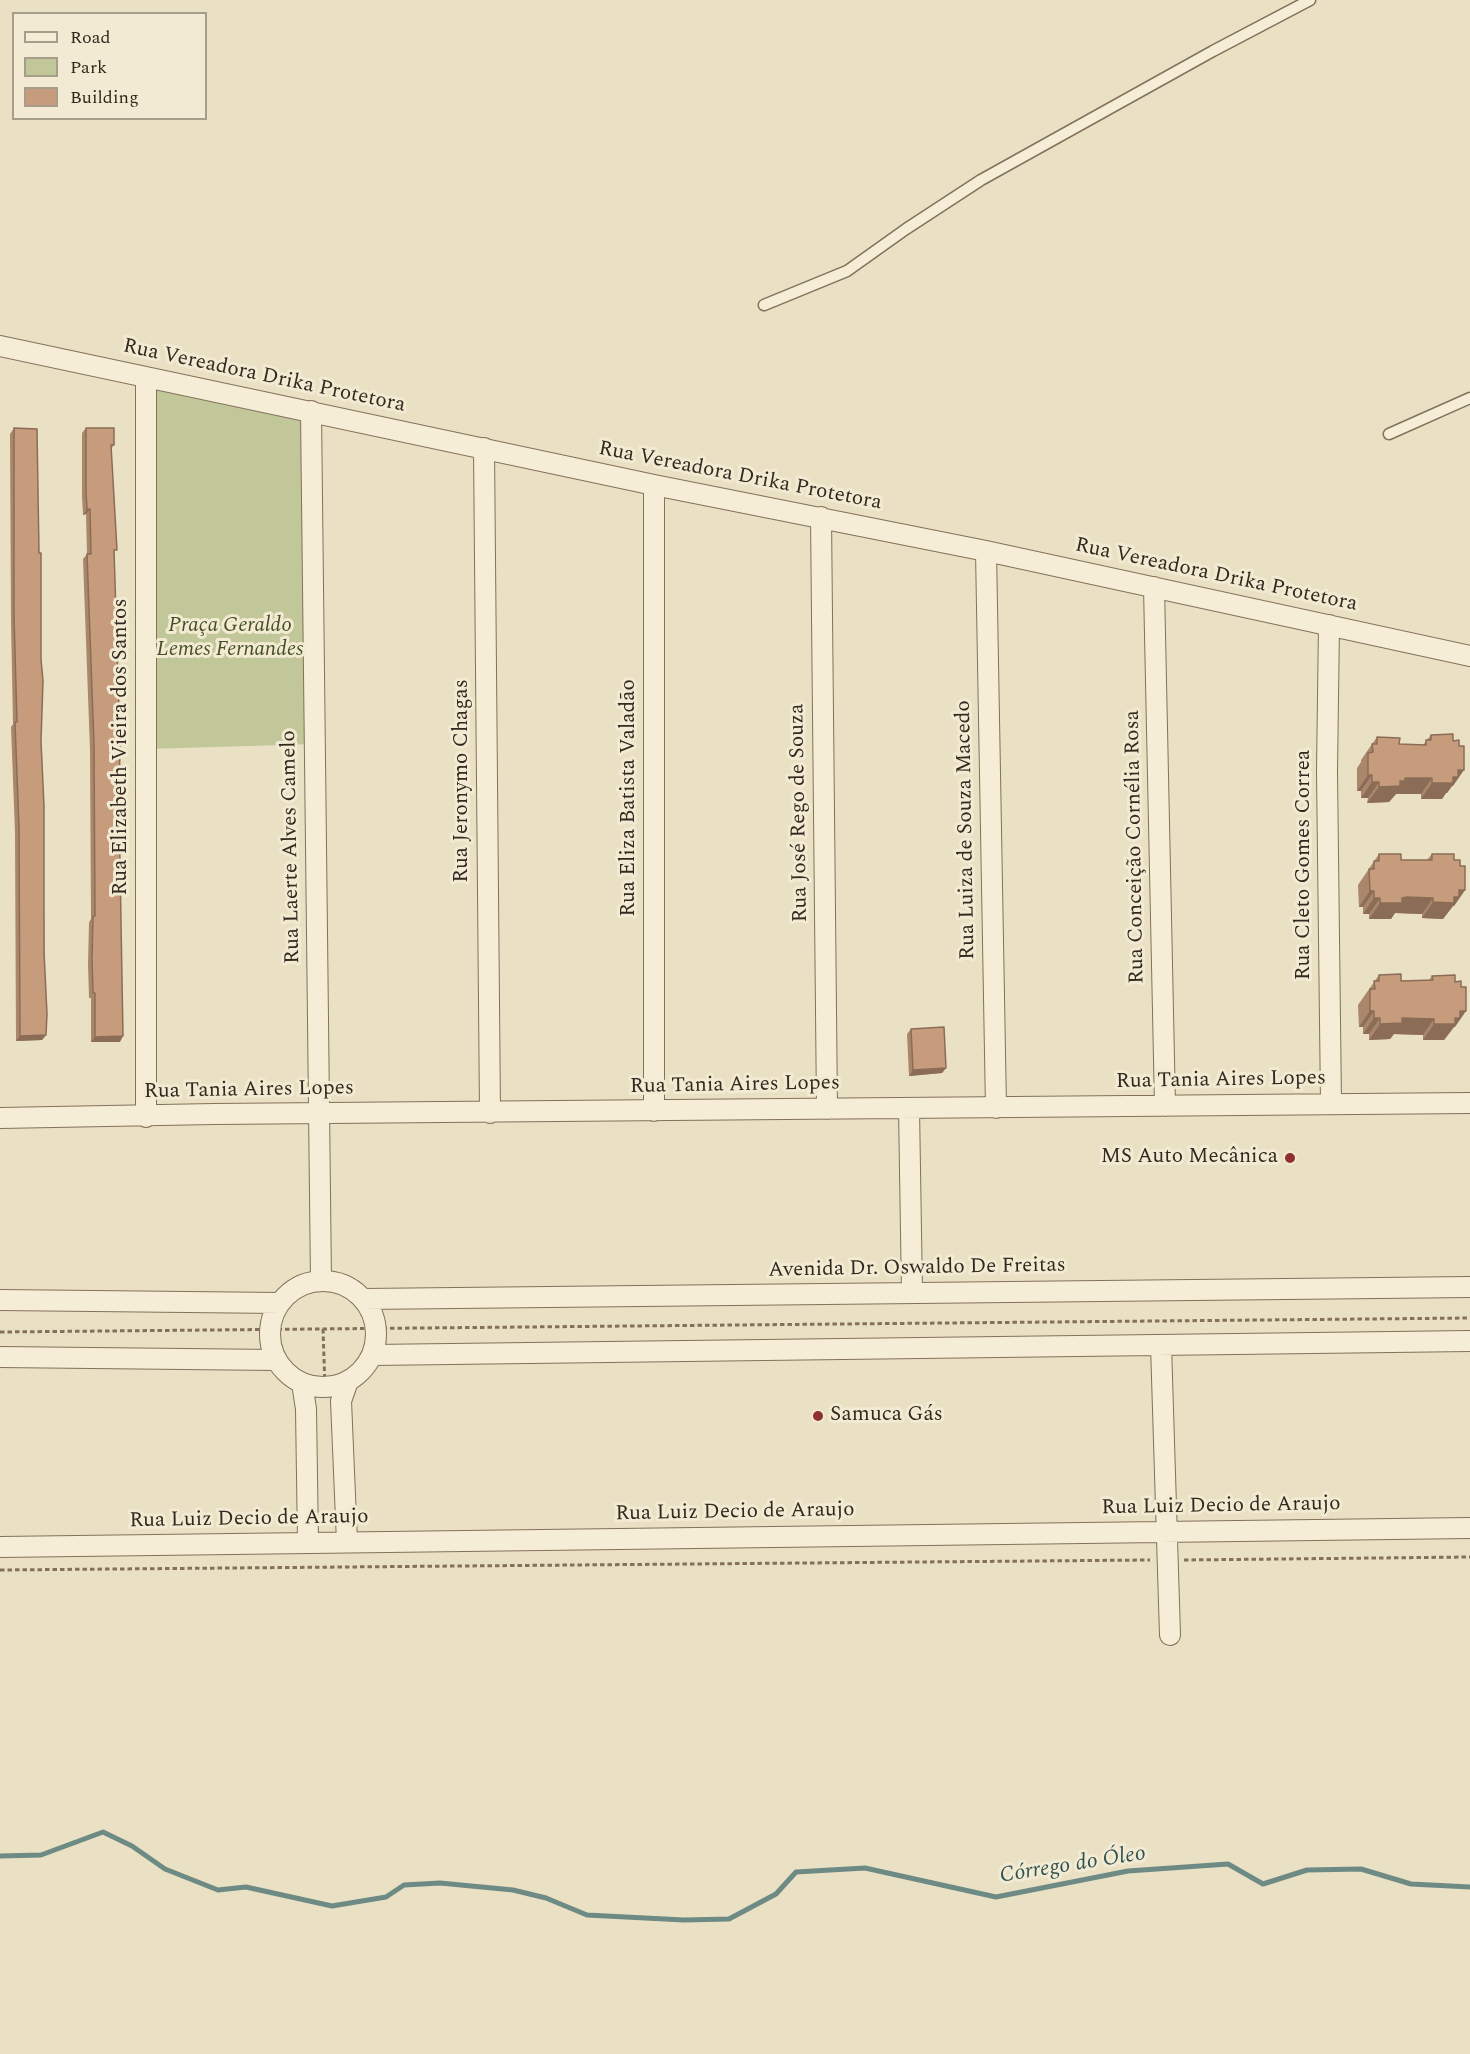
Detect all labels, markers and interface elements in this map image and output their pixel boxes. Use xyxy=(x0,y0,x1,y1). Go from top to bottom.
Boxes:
legend xyxy=(12,12,207,120)
text: Road xyxy=(70,24,111,51)
text: Park xyxy=(70,54,107,81)
text: Building xyxy=(70,84,139,111)
street label: Rua Vereadora Drika Protetora xyxy=(121,335,407,419)
street label: Rua Vereadora Drika Protetora xyxy=(596,437,884,517)
street label: Rua Vereadora Drika Protetora xyxy=(1073,534,1359,618)
street label: Rua Elizabeth Vieira dos Santos xyxy=(109,598,135,896)
park label: Praça Geraldo Lemes Fernandes xyxy=(157,614,303,664)
street label: Rua Jeronymo Chagas xyxy=(450,679,476,883)
street label: Rua Eliza Batista Valadão xyxy=(617,679,643,917)
street label: Rua Luiza de Souza Macedo xyxy=(952,700,982,960)
street label: Rua José Rego de Souza xyxy=(785,703,815,923)
street label: Rua Conceição Cornélia Rosa xyxy=(1121,710,1151,984)
street label: Rua Laerte Alves Camelo xyxy=(277,730,307,964)
street label: Rua Cleto Gomes Correa xyxy=(1292,750,1318,980)
street label: Rua Tania Aires Lopes xyxy=(1116,1067,1326,1095)
street label: Rua Tania Aires Lopes xyxy=(630,1072,840,1100)
street label: Rua Tania Aires Lopes xyxy=(144,1077,354,1105)
place label: MS Auto Mecânica xyxy=(1101,1145,1278,1171)
marker: MS Auto Mecânica xyxy=(1283,1151,1297,1165)
street label: Avenida Dr. Oswaldo De Freitas xyxy=(768,1254,1066,1284)
place label: Samuca Gás xyxy=(830,1403,943,1429)
marker: Samuca Gás xyxy=(811,1409,825,1423)
street label: Rua Luiz Decio de Araujo xyxy=(1101,1492,1341,1522)
street label: Rua Luiz Decio de Araujo xyxy=(615,1498,855,1528)
street label: Rua Luiz Decio de Araujo xyxy=(129,1505,369,1535)
water label: Córrego do Óleo xyxy=(998,1841,1148,1891)

